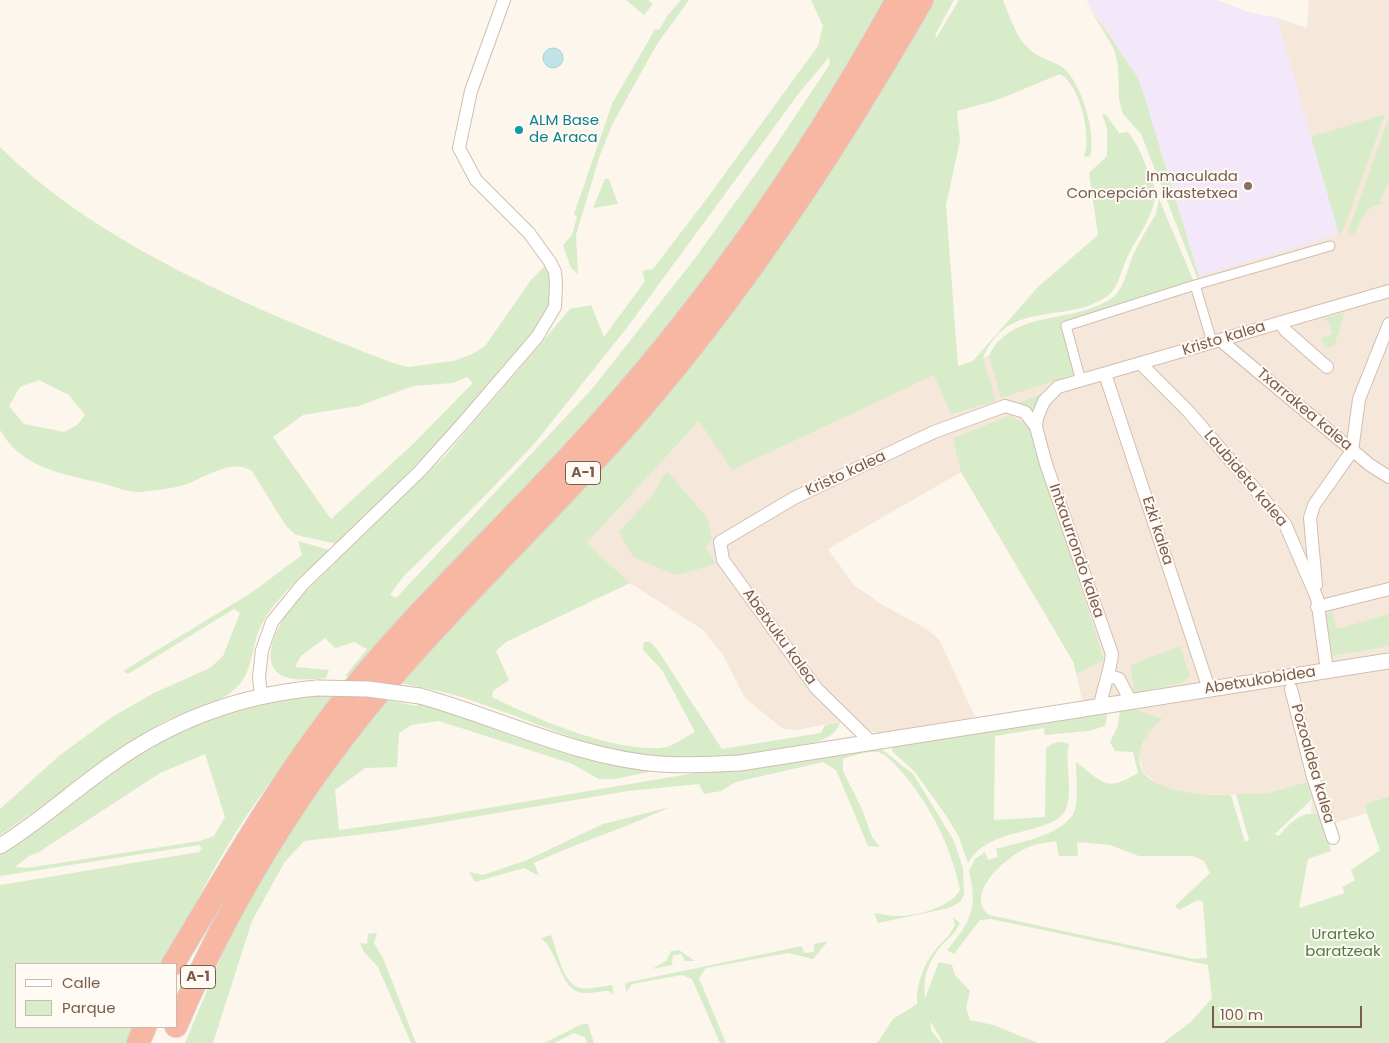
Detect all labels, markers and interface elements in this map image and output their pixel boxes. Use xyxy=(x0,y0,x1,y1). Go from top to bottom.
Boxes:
place label: ALM Base de Araca xyxy=(529,112,599,147)
marker: ALM Base de Araca xyxy=(513,124,525,136)
place label: Inmaculada Concepción ikastetxea xyxy=(1066,168,1238,203)
marker: Inmaculada Concepción ikastetxea xyxy=(1242,180,1254,192)
street label: Kristo kalea xyxy=(1180,318,1268,360)
street label: Txarrakea kalea xyxy=(1253,365,1355,455)
street label: Laubideta kalea xyxy=(1200,427,1290,531)
street label: Kristo kalea xyxy=(803,448,889,500)
road number: A-1 xyxy=(566,462,600,484)
street label: Intxaurrondo kalea xyxy=(1045,482,1107,620)
street label: Ezki kalea xyxy=(1137,494,1177,568)
street label: Abetxuku kalea xyxy=(738,586,820,688)
street label: Abetxukobidea xyxy=(1203,663,1317,699)
street label: Pozoaldea kalea xyxy=(1286,702,1338,826)
park label: Urarteko baratzeak xyxy=(1305,926,1381,961)
legend xyxy=(15,963,178,1028)
road number: A-1 xyxy=(180,966,216,989)
text: Calle xyxy=(62,972,100,993)
scale bar xyxy=(1214,996,1364,1028)
text: Parque xyxy=(62,997,115,1018)
text: 100 m xyxy=(1220,1004,1263,1025)

